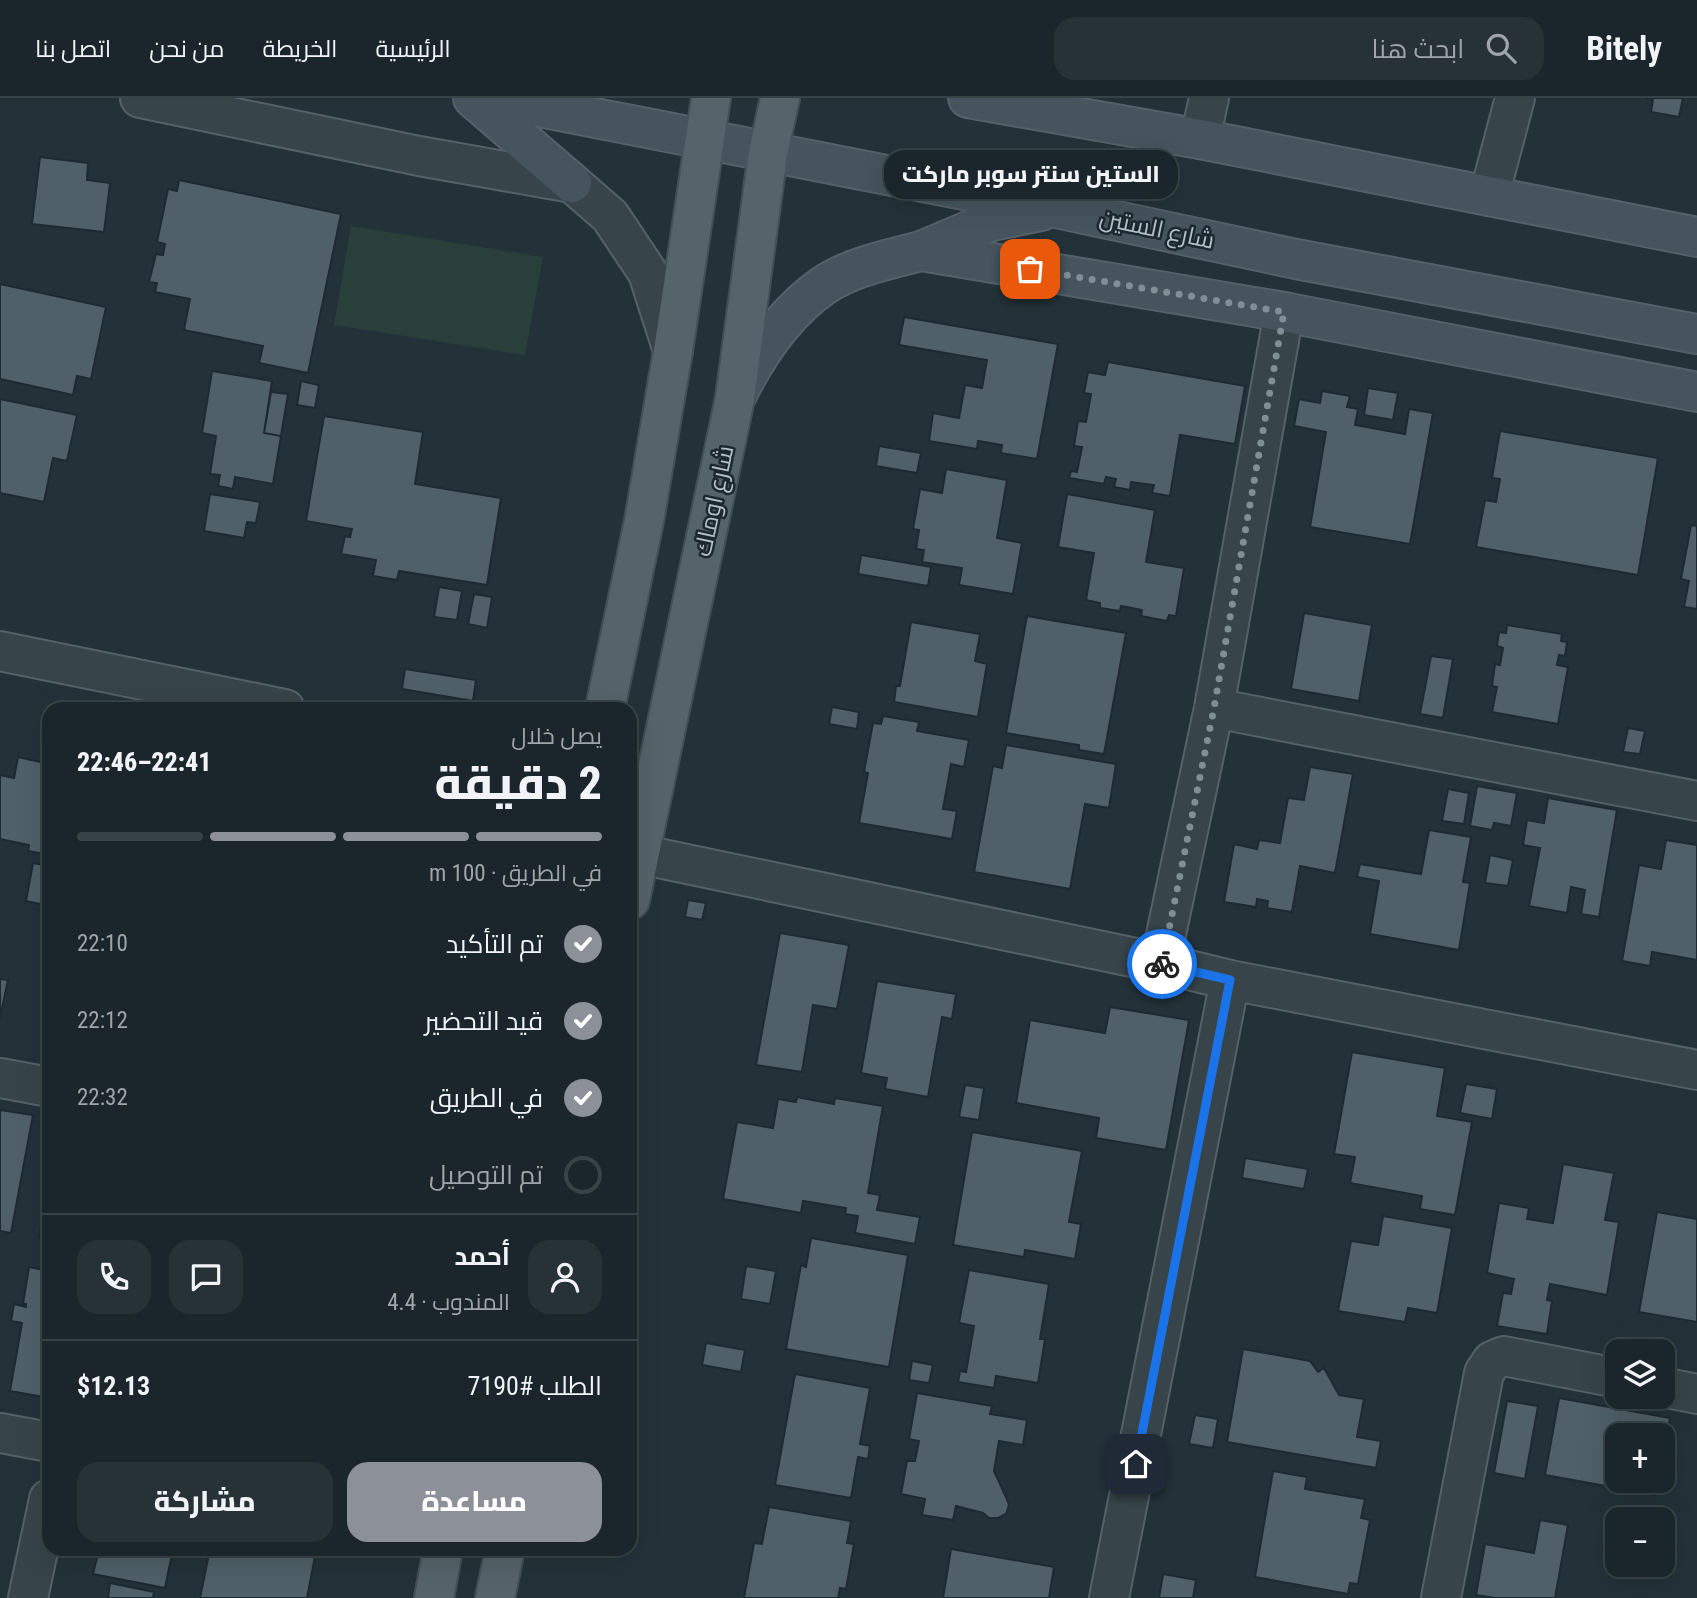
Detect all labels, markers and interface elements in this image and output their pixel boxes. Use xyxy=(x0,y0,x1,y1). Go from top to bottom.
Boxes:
search box xyxy=(1054,17,1544,80)
icon: search xyxy=(1482,29,1520,67)
text: Bitely xyxy=(1586,29,1662,68)
text: ابحث هنا xyxy=(1371,34,1464,64)
text: اتصل بنا xyxy=(35,35,111,63)
text: من نحن xyxy=(149,35,225,63)
text: الخريطة xyxy=(263,35,337,63)
text: الرئيسية xyxy=(375,35,451,63)
callout: الستين سنتر سوبر ماركت xyxy=(883,150,1177,199)
text: الستين سنتر سوبر ماركت xyxy=(902,161,1160,188)
street label: شارع الستين xyxy=(1097,203,1217,257)
pin xyxy=(1000,239,1060,299)
icon: bag xyxy=(1011,250,1049,288)
street label: شارع اوماك xyxy=(689,443,741,560)
text: يصل خلال xyxy=(511,723,602,750)
text: 22:41–22:46 xyxy=(77,747,211,777)
text: 2 دقيقة xyxy=(434,756,602,810)
text: في الطريق · 100 m xyxy=(429,860,602,887)
icon: check xyxy=(564,925,602,963)
text: تم التأكيد xyxy=(446,929,543,959)
courier xyxy=(1127,929,1197,999)
text: 22:10 xyxy=(77,930,128,957)
icon: bike xyxy=(1143,945,1181,983)
icon: check xyxy=(564,1002,602,1040)
text: قيد التحضير xyxy=(425,1006,543,1036)
text: 22:12 xyxy=(77,1007,128,1034)
icon: check xyxy=(564,1079,602,1117)
text: في الطريق xyxy=(430,1083,543,1113)
text: 22:32 xyxy=(77,1084,128,1111)
text: تم التوصيل xyxy=(429,1160,543,1190)
button: phone xyxy=(77,1240,151,1314)
button: chat xyxy=(169,1240,243,1314)
button: person xyxy=(528,1240,602,1314)
text: أحمد xyxy=(454,1241,510,1271)
text: المندوب · 4.4 xyxy=(387,1289,510,1316)
map controls xyxy=(1605,1339,1675,1577)
button: layers xyxy=(1605,1339,1675,1409)
text: $12.13 xyxy=(77,1371,150,1401)
text: الطلب #7190 xyxy=(468,1371,602,1401)
button: + xyxy=(1605,1423,1675,1493)
pin xyxy=(1106,1434,1166,1494)
icon: home xyxy=(1117,1445,1155,1483)
button: مشاركة xyxy=(77,1462,333,1542)
button: مساعدة xyxy=(347,1462,602,1542)
button: − xyxy=(1605,1507,1675,1577)

